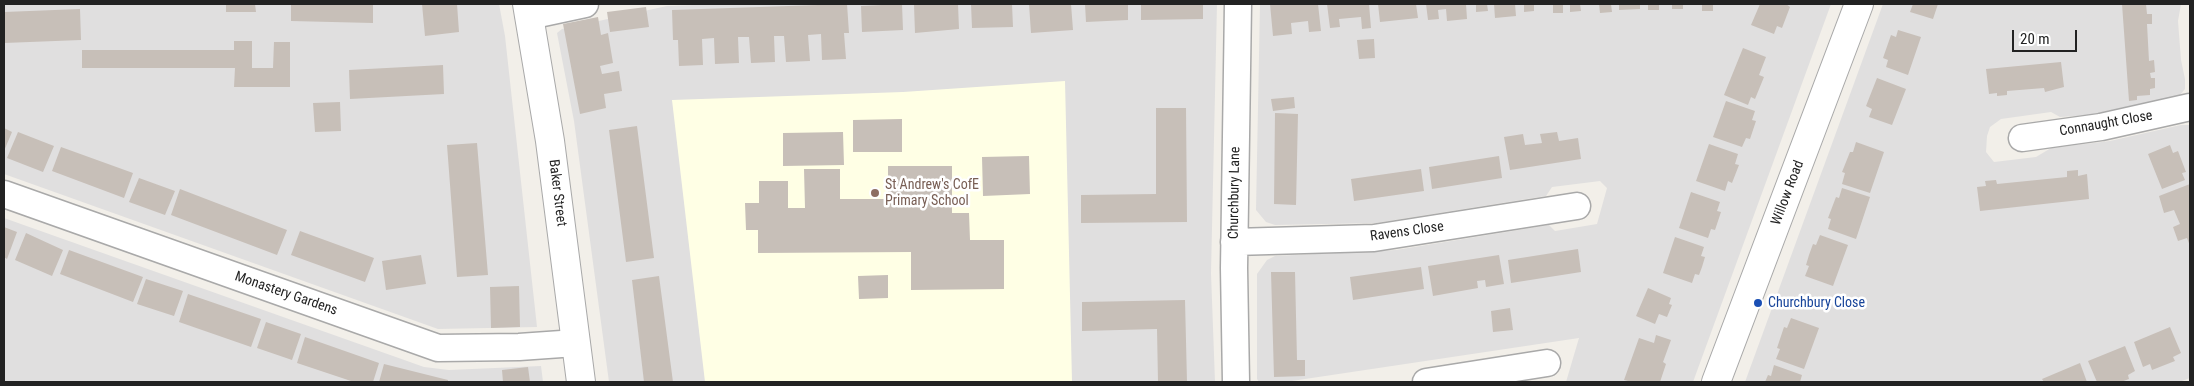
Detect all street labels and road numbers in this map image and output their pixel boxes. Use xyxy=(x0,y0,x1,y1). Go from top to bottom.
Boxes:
street label: Connaught Close xyxy=(2058,108,2154,140)
street label: Churchbury Lane xyxy=(1226,147,1244,239)
street label: Willow Road xyxy=(1768,158,1808,228)
street label: Baker Street xyxy=(545,159,569,227)
street label: Ravens Close xyxy=(1369,219,1445,245)
street label: Monastery Gardens xyxy=(232,269,340,319)

